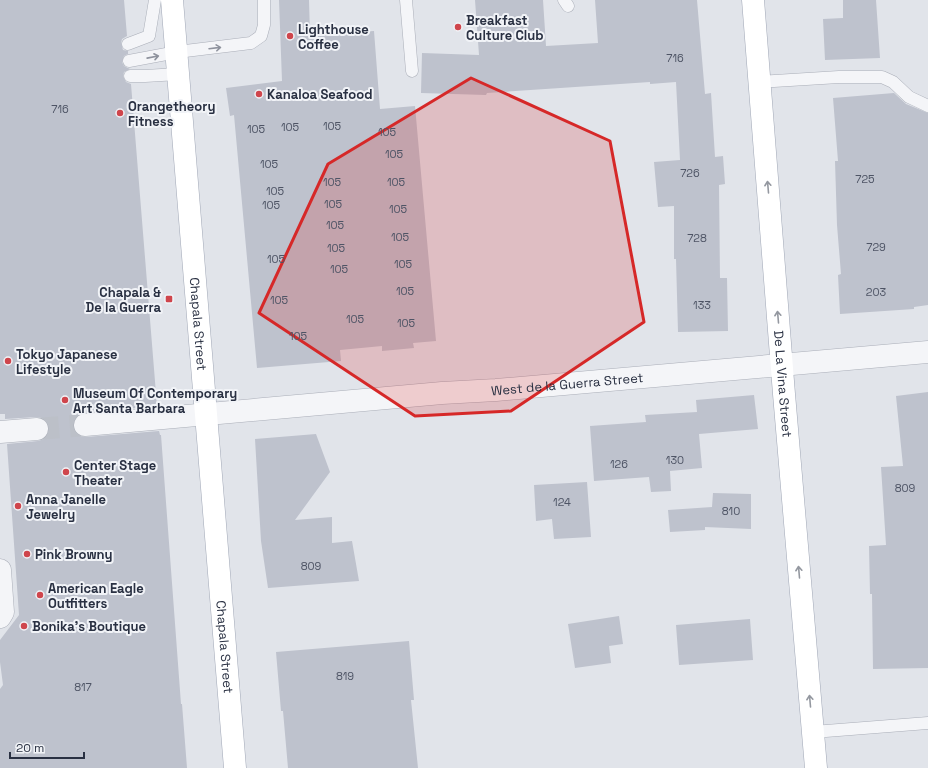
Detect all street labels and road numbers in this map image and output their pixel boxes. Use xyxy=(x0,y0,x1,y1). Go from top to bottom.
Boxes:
street label: Chapala Street xyxy=(186,277,211,371)
street label: De La Vina Street xyxy=(771,330,796,438)
street label: West de la Guerra Street xyxy=(490,369,644,399)
street label: Chapala Street xyxy=(213,600,237,694)

